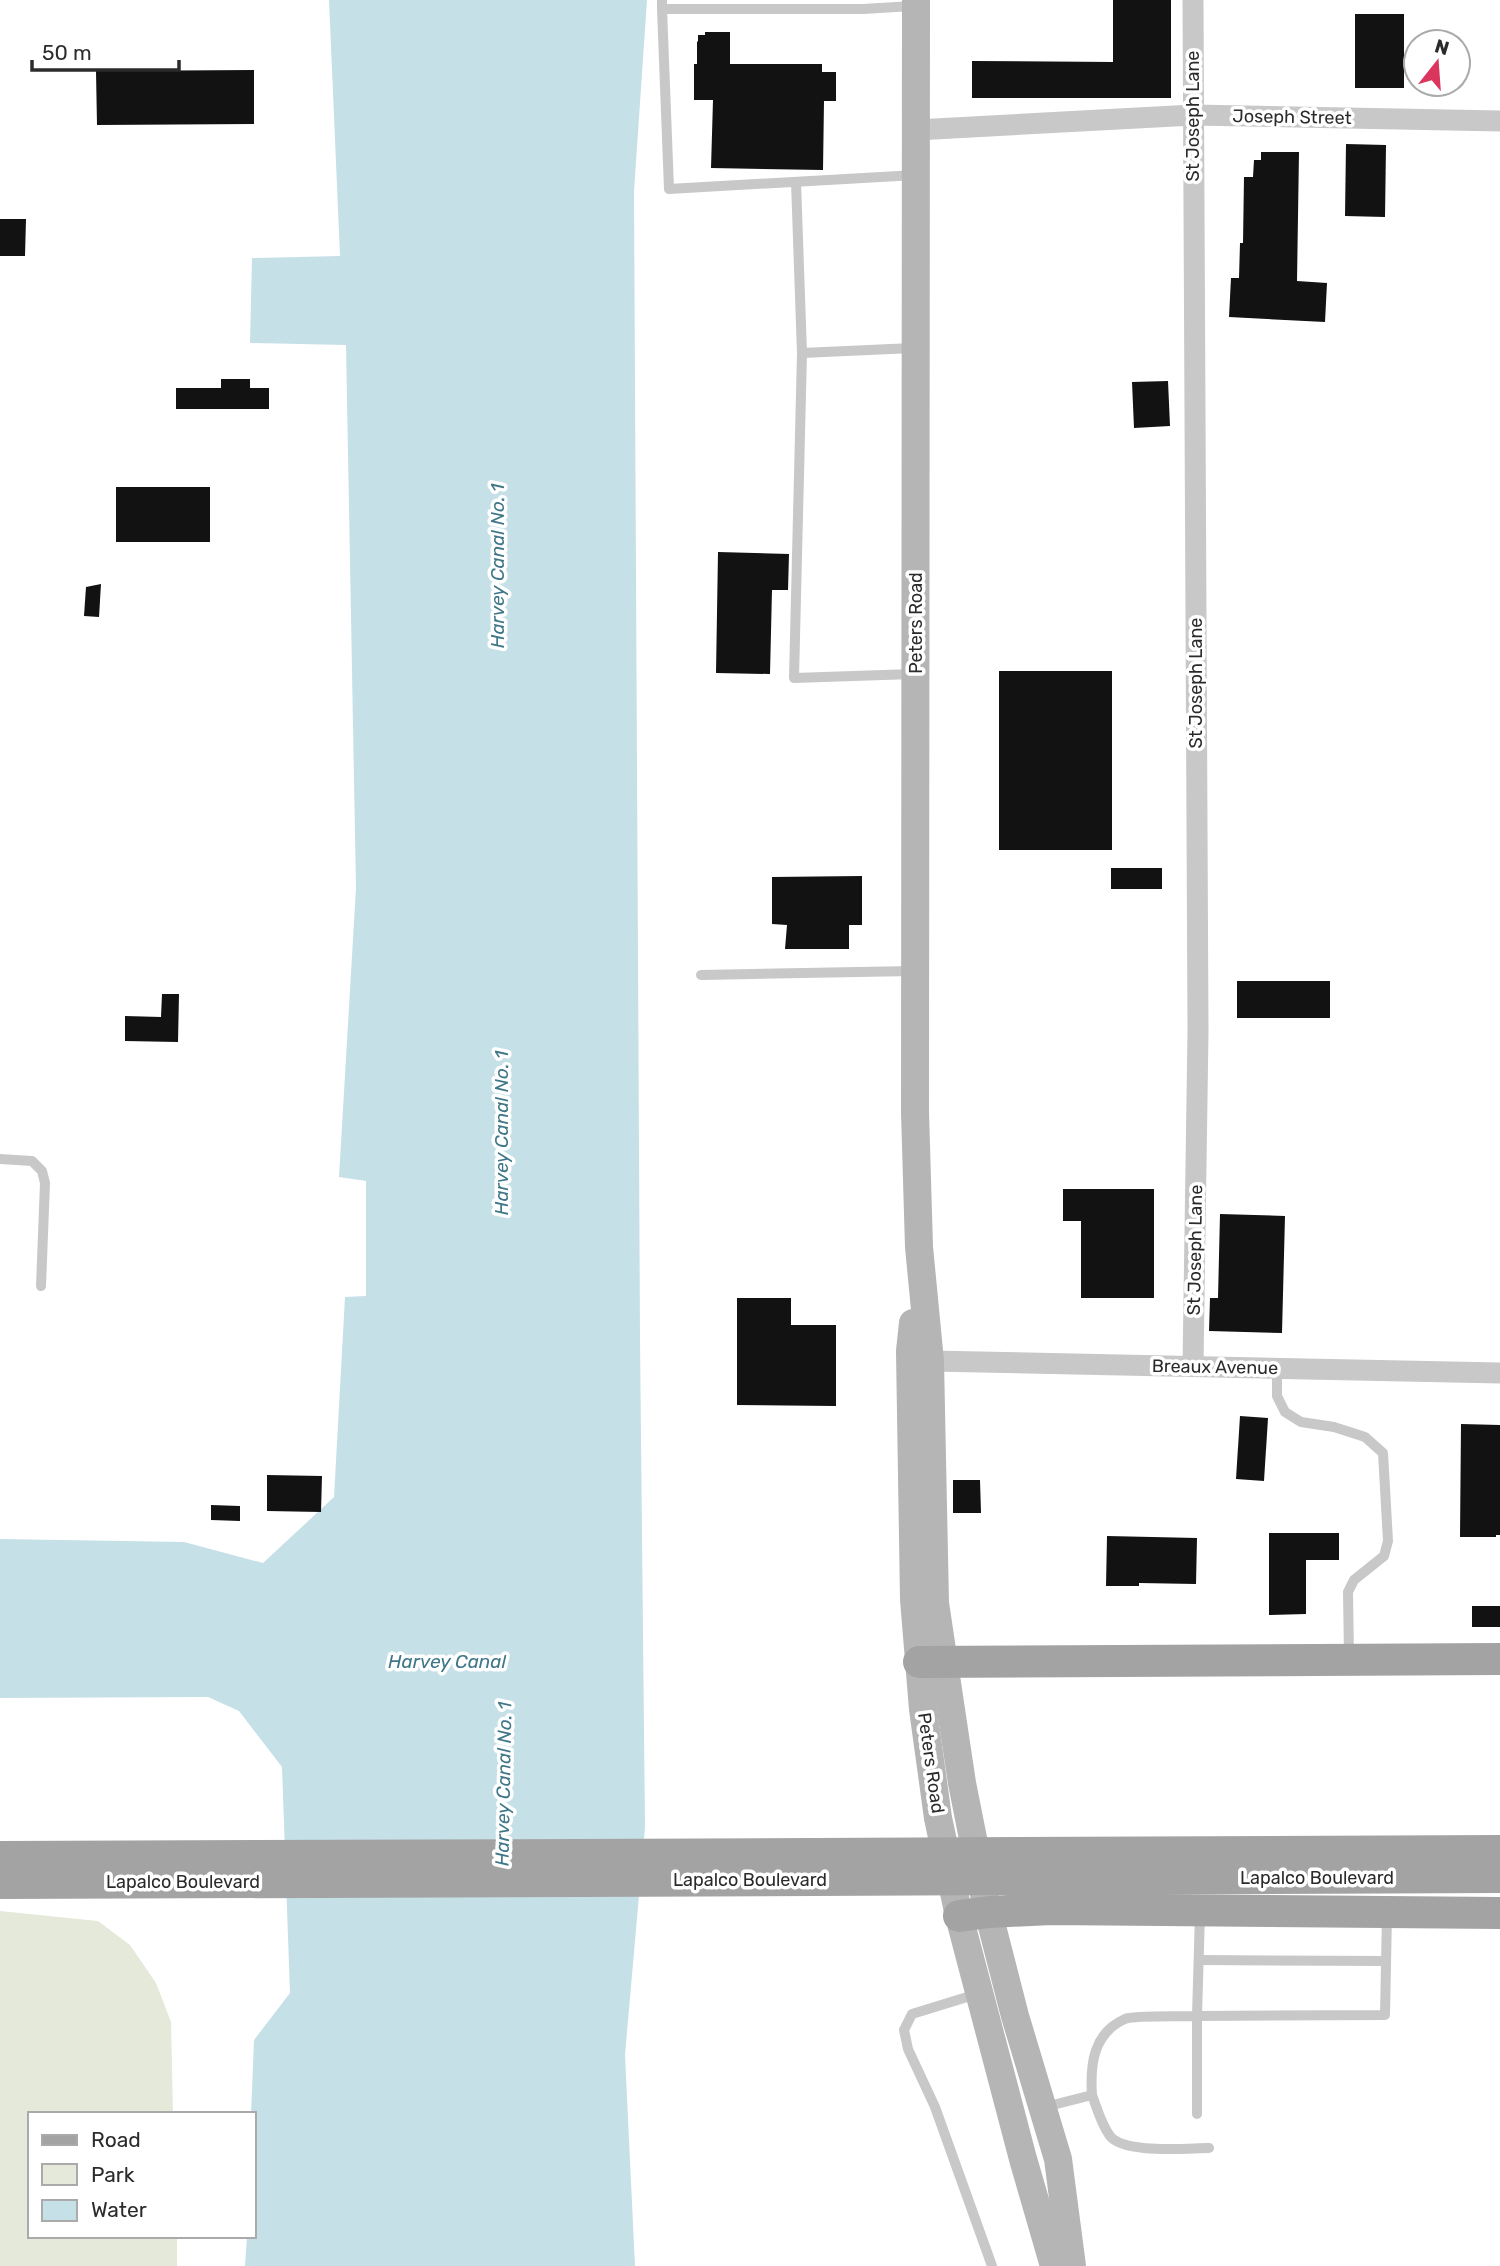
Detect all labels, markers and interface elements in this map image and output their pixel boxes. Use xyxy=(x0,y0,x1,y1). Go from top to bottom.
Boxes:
scale bar xyxy=(32,28,178,72)
north arrow xyxy=(1402,28,1472,98)
text: N xyxy=(1432,34,1452,60)
text: 50 m xyxy=(42,40,92,65)
street label: St Joseph Lane xyxy=(1182,51,1204,181)
street label: Joseph Street xyxy=(1232,105,1352,129)
water label: Harvey Canal No. 1 xyxy=(486,483,509,648)
street label: Peters Road xyxy=(905,572,927,674)
street label: St Joseph Lane xyxy=(1185,618,1207,748)
water label: Harvey Canal No. 1 xyxy=(490,1050,513,1215)
street label: St Joseph Lane xyxy=(1183,1184,1207,1316)
street label: Breaux Avenue xyxy=(1152,1355,1278,1379)
water label: Harvey Canal xyxy=(388,1650,506,1673)
water label: Harvey Canal No. 1 xyxy=(491,1701,516,1866)
street label: Peters Road xyxy=(913,1711,949,1815)
street label: Lapalco Boulevard xyxy=(1240,1867,1394,1889)
street label: Lapalco Boulevard xyxy=(673,1869,827,1891)
street label: Lapalco Boulevard xyxy=(106,1871,260,1893)
legend xyxy=(28,2112,256,2238)
text: Road xyxy=(91,2127,141,2152)
text: Park xyxy=(91,2162,135,2187)
text: Water xyxy=(91,2197,147,2222)

